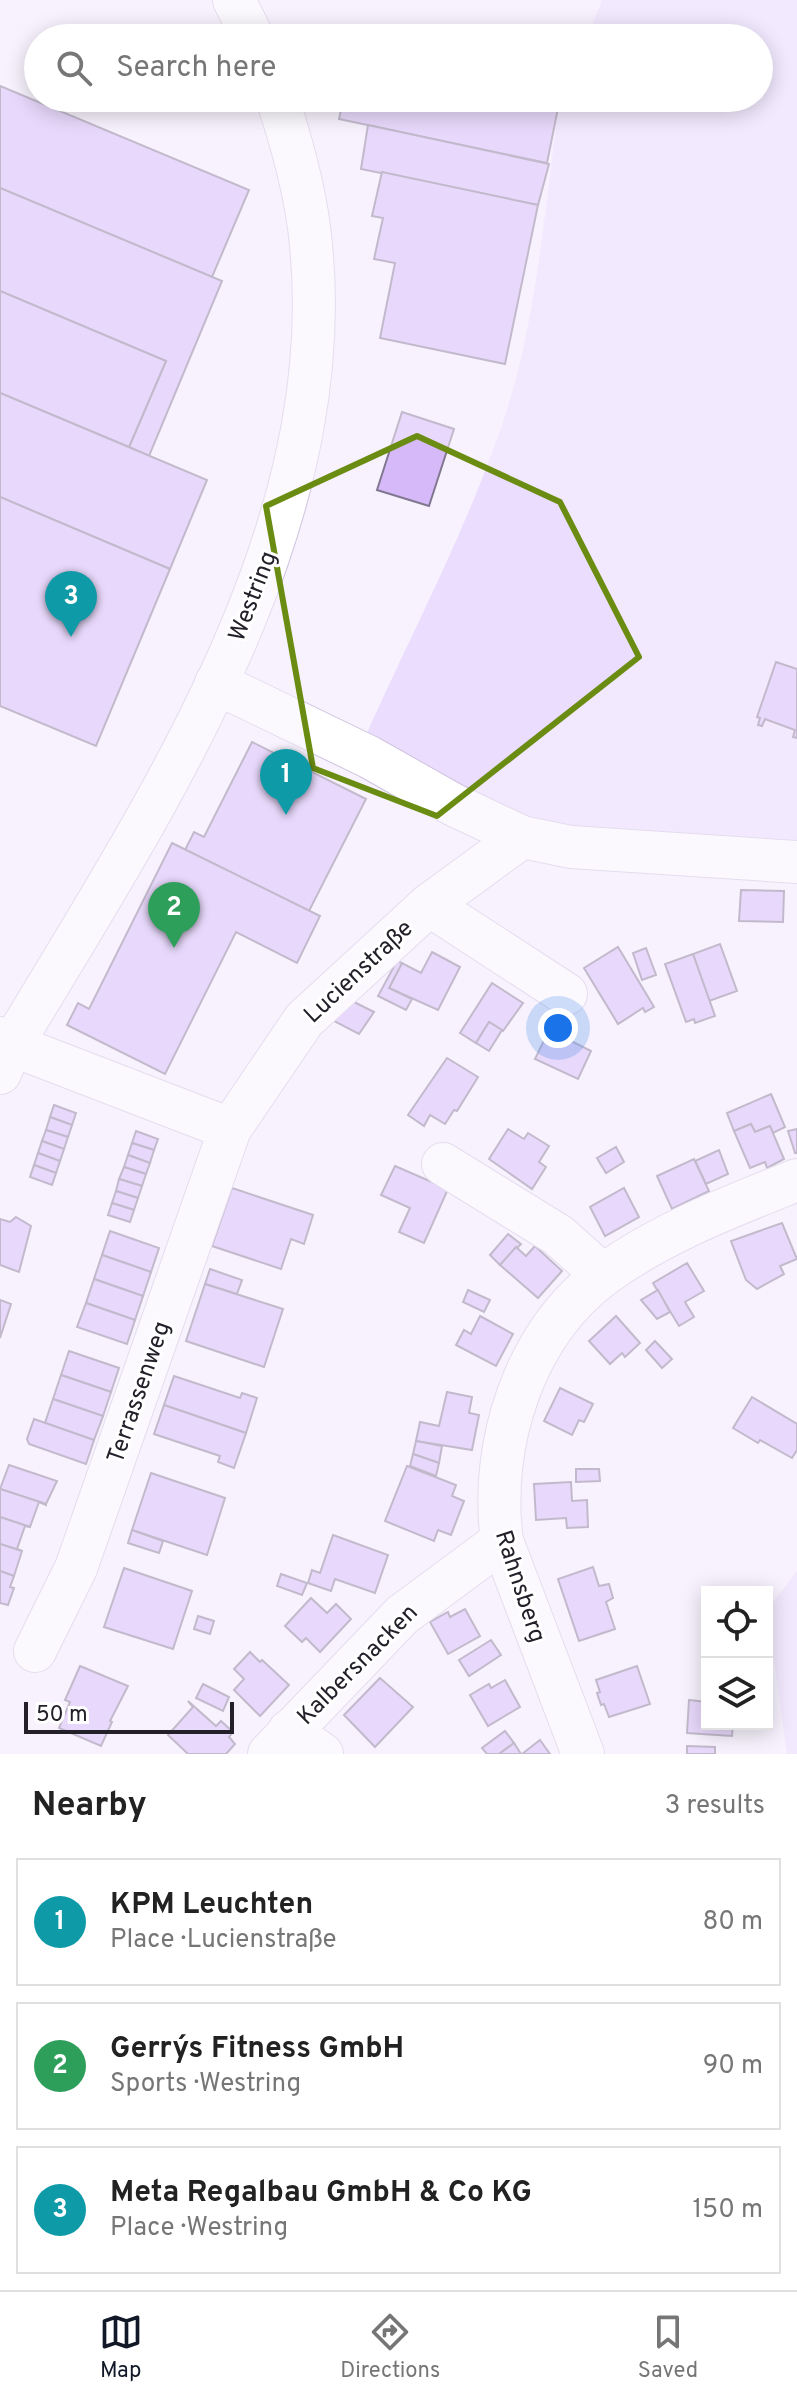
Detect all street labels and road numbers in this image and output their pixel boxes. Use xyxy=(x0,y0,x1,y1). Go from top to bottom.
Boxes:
street label: Westring xyxy=(223,547,285,646)
street label: Lucienstraße xyxy=(299,914,420,1031)
street label: Terrassenweg xyxy=(102,1318,178,1468)
street label: Rahnsberg xyxy=(487,1527,551,1647)
street label: Kalbersnacken xyxy=(292,1599,425,1732)

